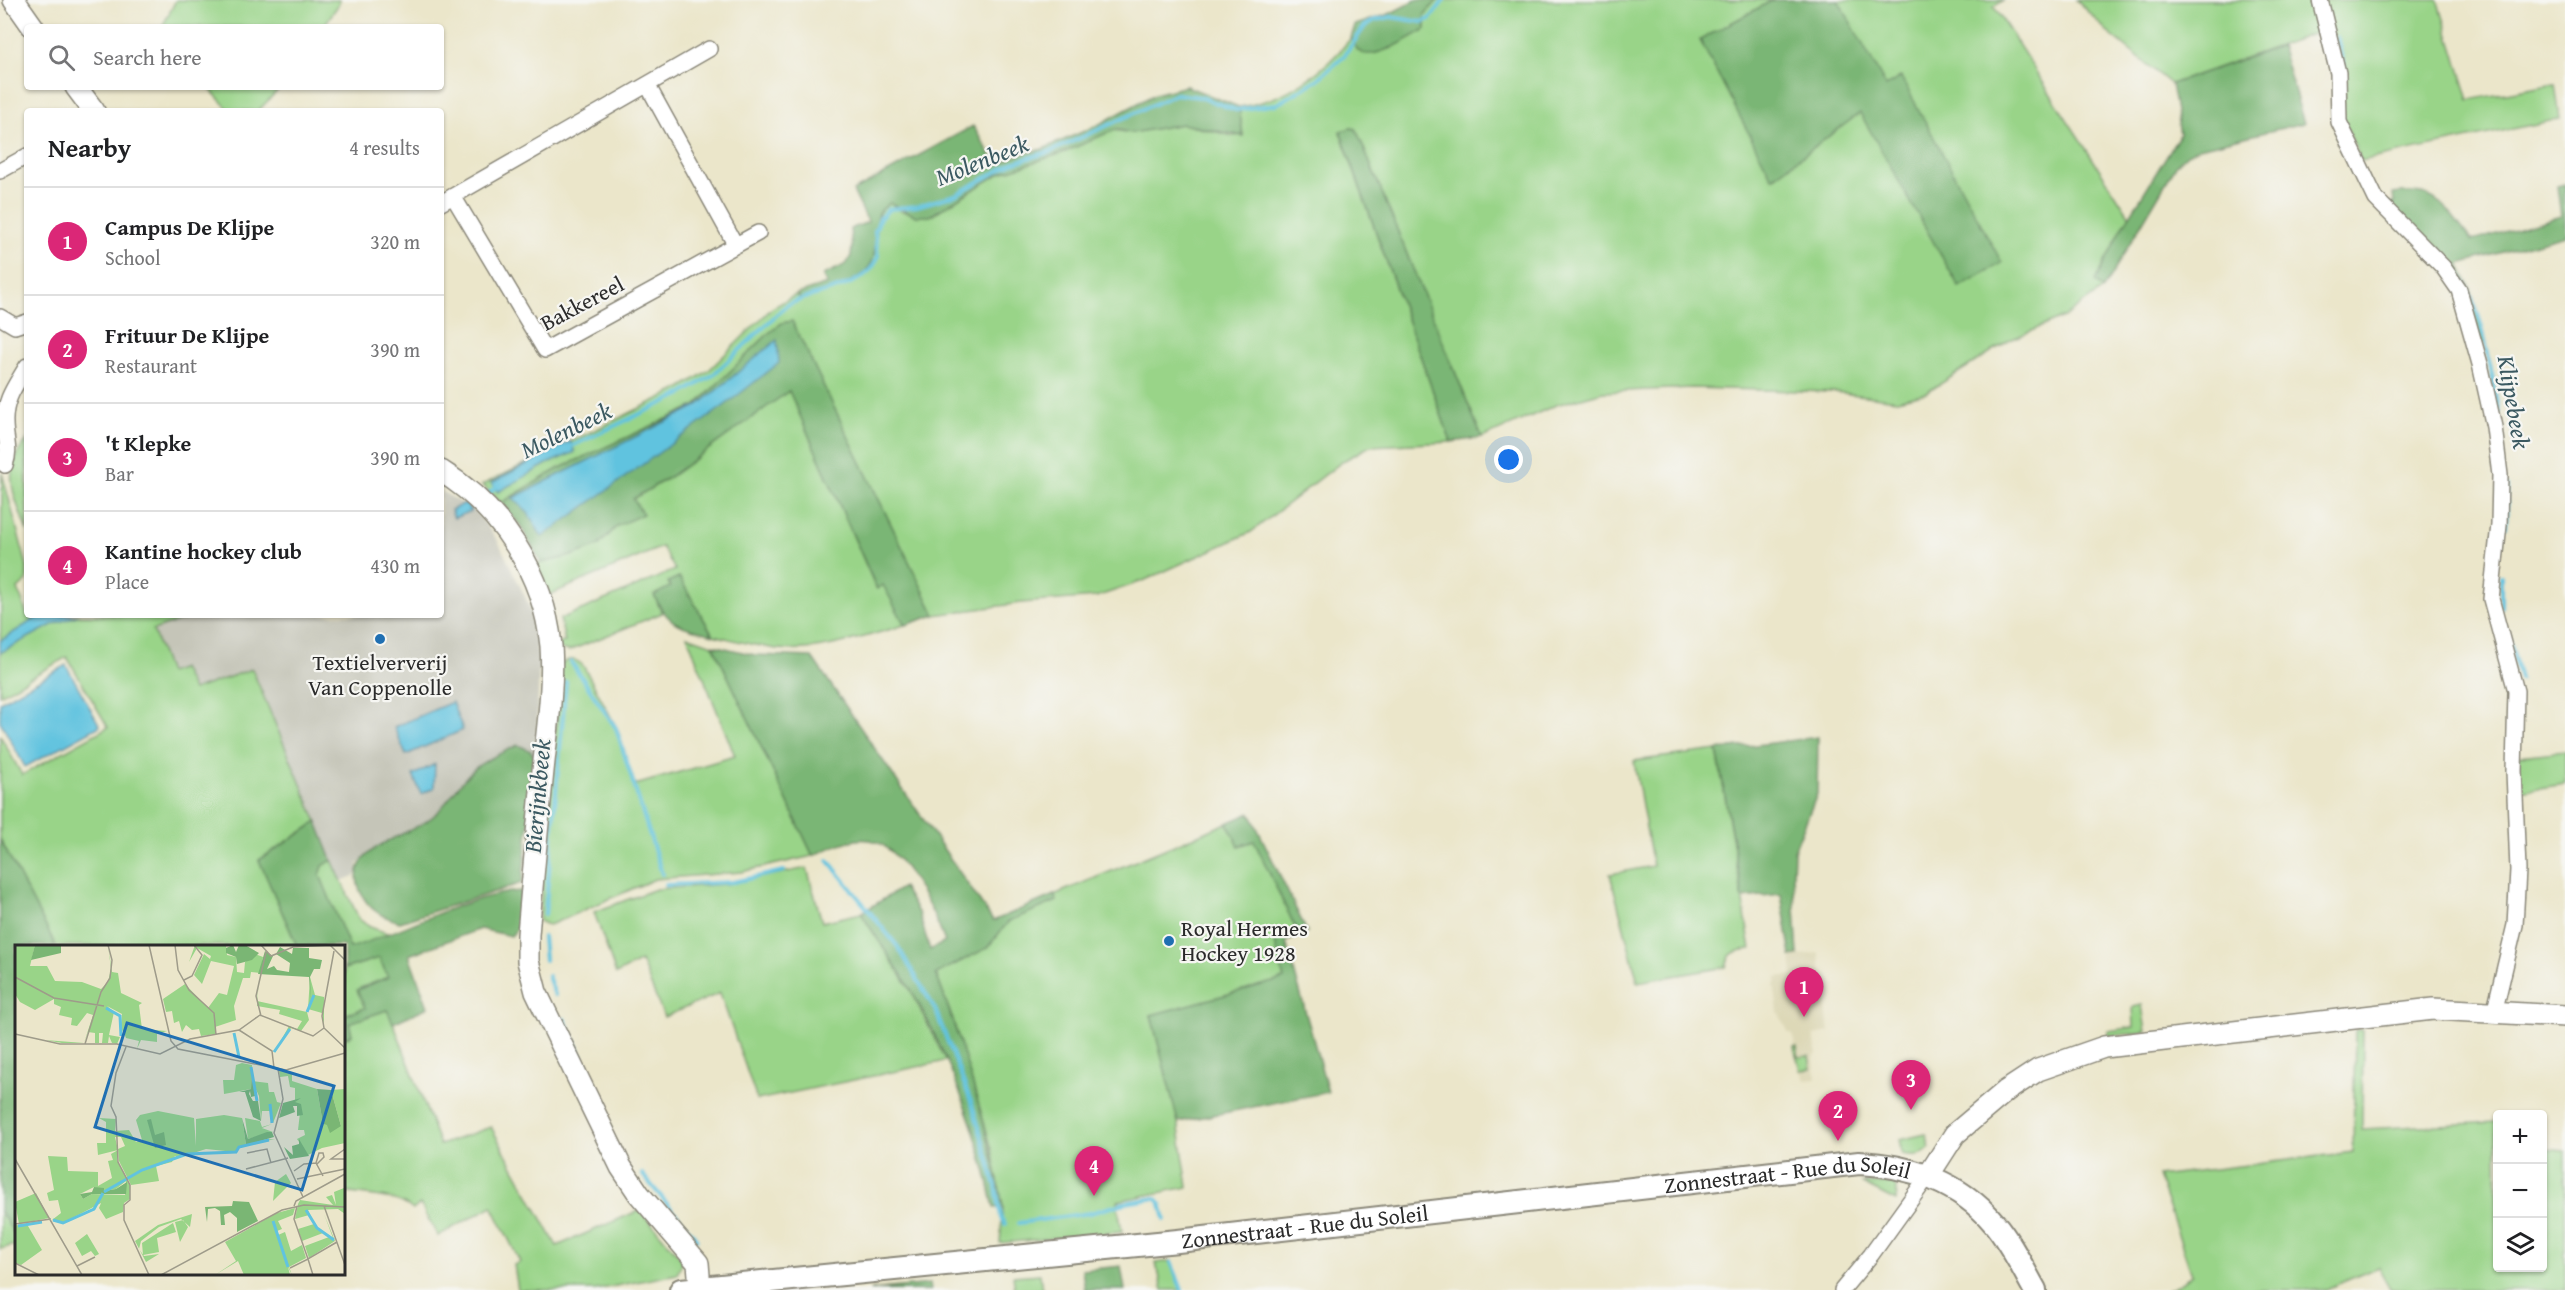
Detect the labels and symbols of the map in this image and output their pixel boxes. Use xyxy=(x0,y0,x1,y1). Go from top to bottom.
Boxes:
water label: Molenbeek xyxy=(930,125,1034,195)
street label: Bakkereel xyxy=(534,268,630,338)
water label: Klijpebeek xyxy=(2488,351,2539,452)
water label: Molenbeek xyxy=(514,393,618,467)
your location xyxy=(1494,445,1523,474)
marker: Textielververij Van Coppenolle xyxy=(373,632,387,646)
place label: Textielververij Van Coppenolle xyxy=(308,646,452,703)
water label: Bierijnkbeek xyxy=(515,738,559,855)
place label: Royal Hermes Hockey 1928 xyxy=(1181,912,1308,969)
marker: Royal Hermes Hockey 1928 xyxy=(1162,934,1176,948)
inset map xyxy=(15,945,345,1275)
pin: 1 xyxy=(1784,968,1824,1017)
pin: 3 xyxy=(1892,1060,1930,1110)
pin: 2 xyxy=(1818,1092,1858,1141)
pin: 4 xyxy=(1074,1146,1114,1196)
street label: Zonnestraat - Rue du Soleil xyxy=(1662,1147,1915,1201)
street label: Zonnestraat - Rue du Soleil xyxy=(1180,1196,1430,1257)

